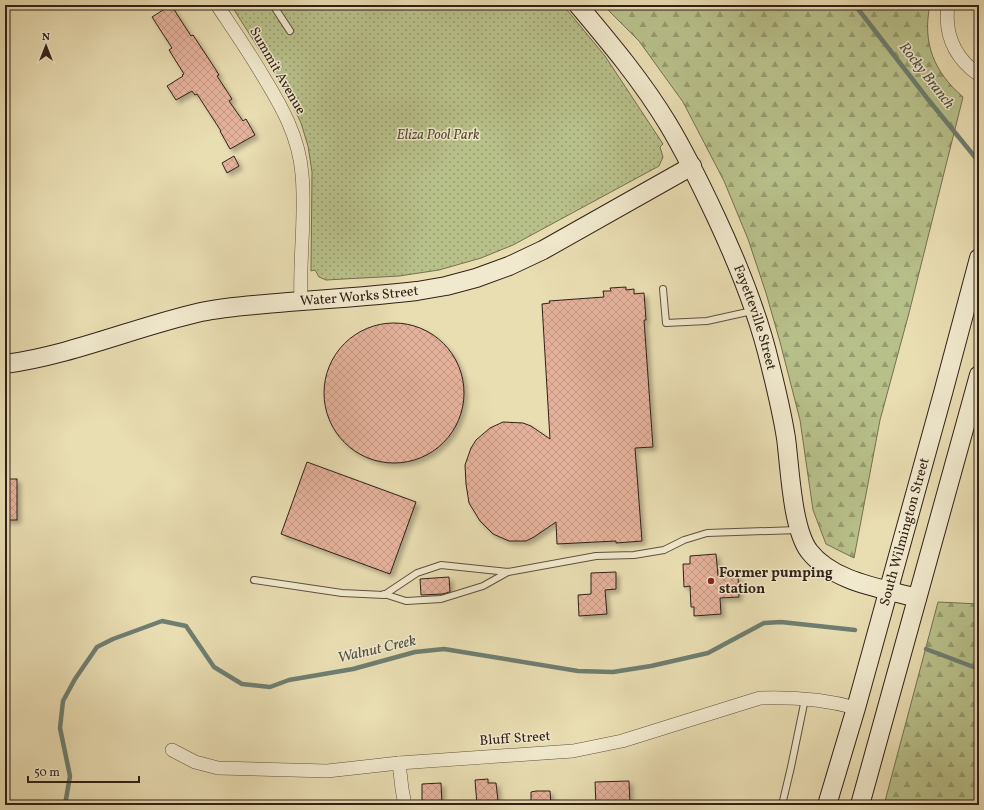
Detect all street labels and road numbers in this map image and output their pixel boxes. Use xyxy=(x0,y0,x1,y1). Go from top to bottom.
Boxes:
street label: Summit Avenue xyxy=(244,24,310,119)
street label: Fayetteville Street xyxy=(729,262,781,372)
street label: Water Works Street xyxy=(299,281,420,311)
street label: South Wilmington Street xyxy=(875,455,934,608)
street label: Bluff Street xyxy=(479,727,551,751)

